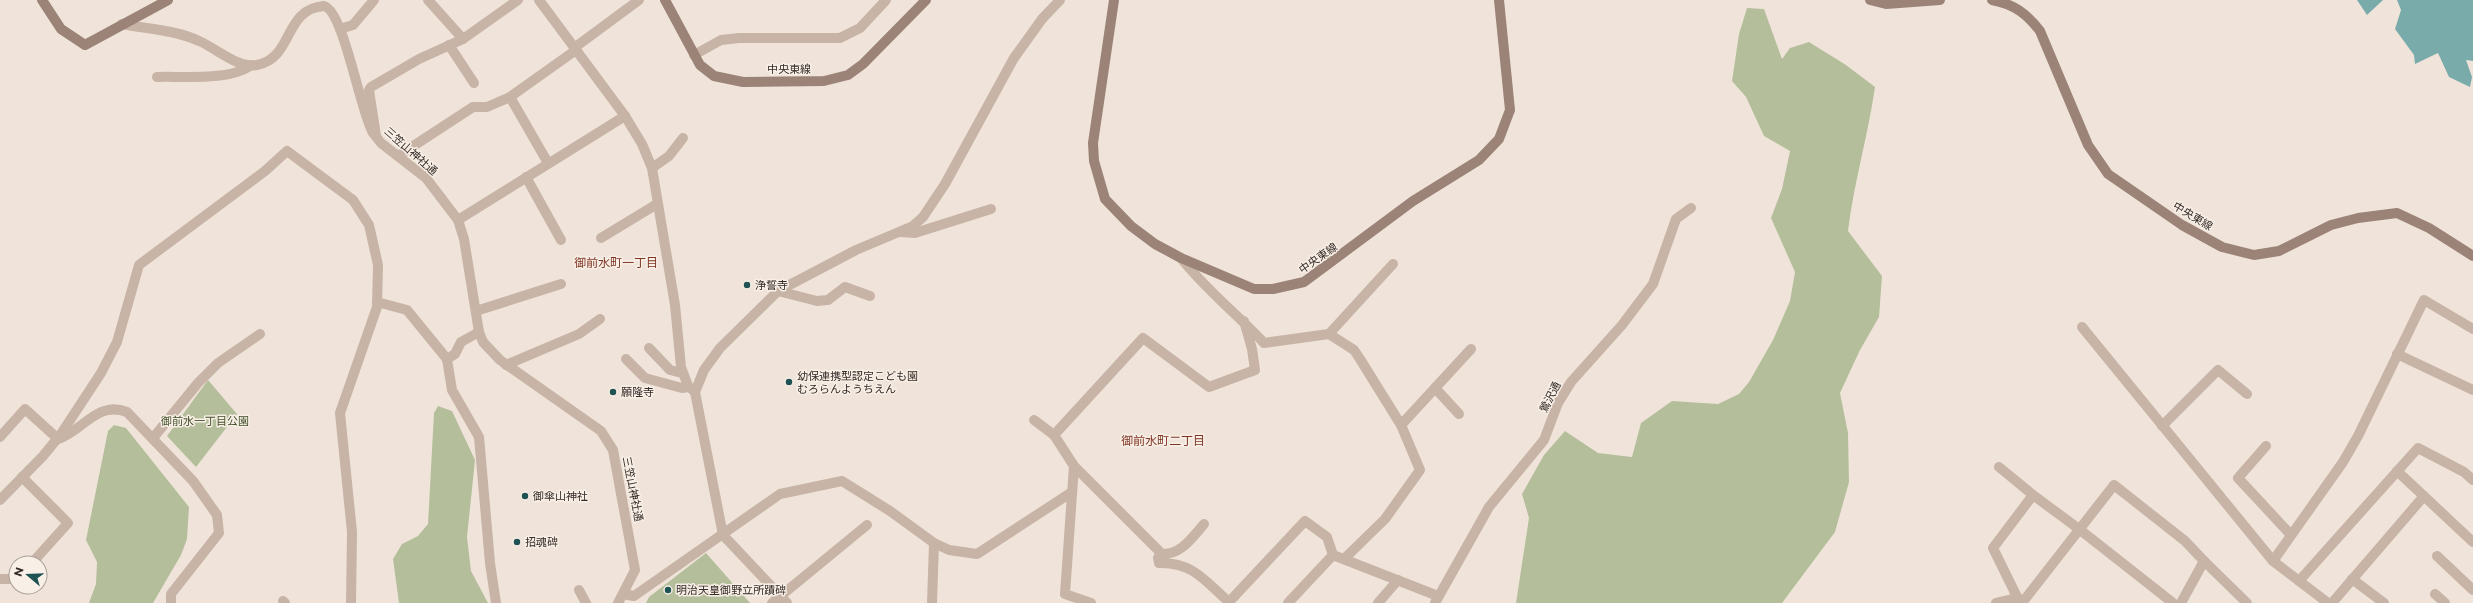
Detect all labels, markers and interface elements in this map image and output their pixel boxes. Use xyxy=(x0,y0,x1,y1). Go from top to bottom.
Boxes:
street label: 中央東線 xyxy=(767,62,811,76)
street label: 三笠山神社通 xyxy=(382,124,440,178)
street label: 中央東線 xyxy=(2171,199,2215,233)
street label: 中央東線 xyxy=(1296,240,1340,276)
district label: 御前水町一丁目 xyxy=(574,255,658,270)
place label: 浄誓寺 xyxy=(755,278,788,292)
marker: 浄誓寺 xyxy=(742,280,752,290)
place label: 幼保連携型認定こども園 むろらんようちえん xyxy=(797,369,918,396)
marker: 幼保連携型認定こども園 むろらんようちえん xyxy=(784,377,794,387)
street label: 鶯沢通 xyxy=(1536,379,1564,415)
place label: 願隆寺 xyxy=(621,385,654,399)
marker: 願隆寺 xyxy=(608,387,618,397)
park label: 御前水一丁目公園 xyxy=(160,414,249,428)
district label: 御前水町二丁目 xyxy=(1121,433,1205,448)
street label: 三笠山神社通 xyxy=(620,455,646,523)
place label: 御傘山神社 xyxy=(532,489,588,503)
marker: 御傘山神社 xyxy=(520,491,530,501)
place label: 招魂碑 xyxy=(525,535,558,549)
marker: 招魂碑 xyxy=(512,537,522,547)
north arrow xyxy=(8,555,48,595)
text: N xyxy=(10,565,27,578)
place label: 明治天皇御野立所蹟碑 xyxy=(676,583,786,597)
marker: 明治天皇御野立所蹟碑 xyxy=(663,585,673,595)

